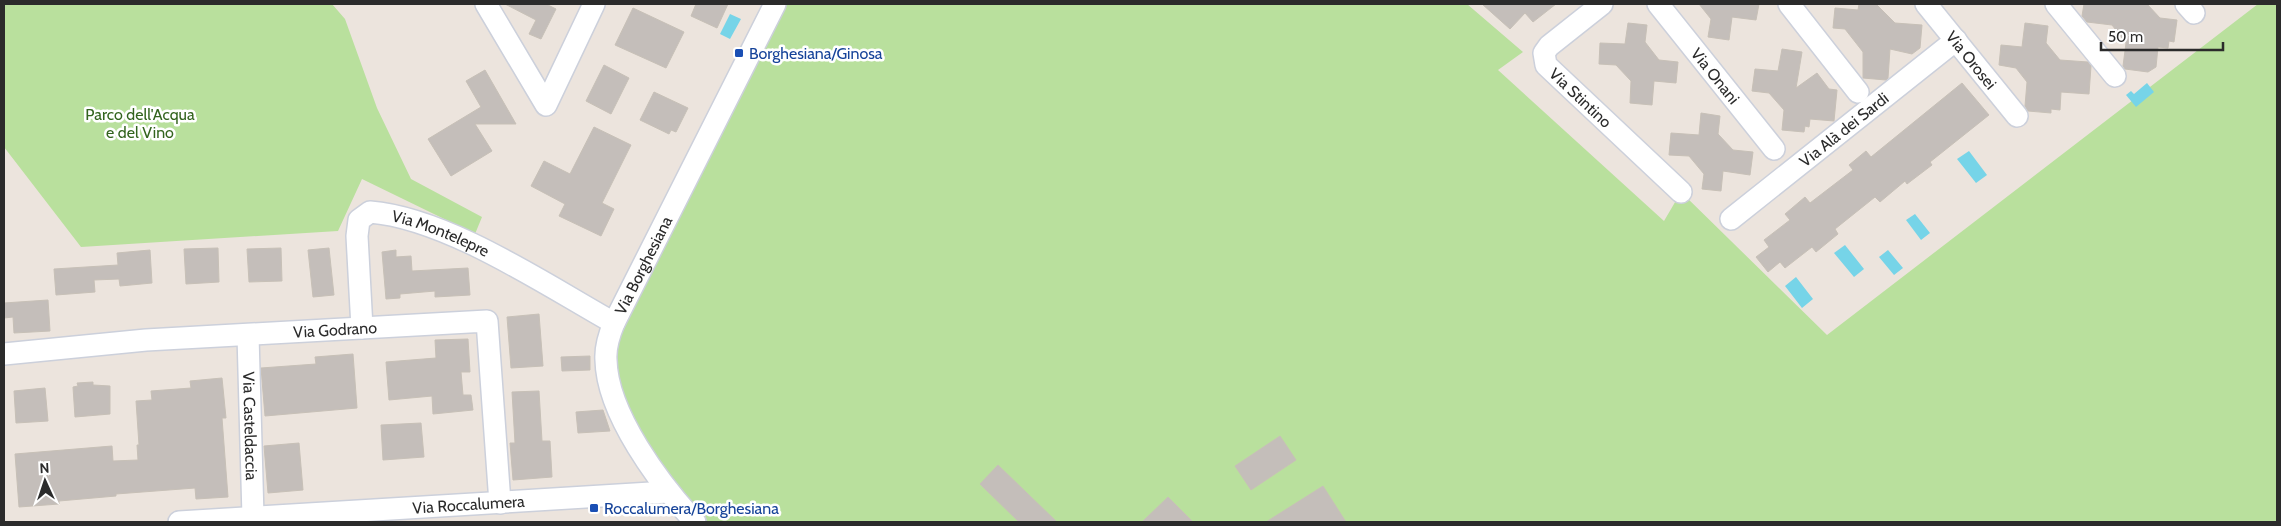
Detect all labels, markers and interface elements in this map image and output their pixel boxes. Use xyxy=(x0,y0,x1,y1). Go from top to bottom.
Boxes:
scale bar xyxy=(2101,20,2224,52)
street label: Via Orosei xyxy=(1942,27,2000,93)
text: 50 m xyxy=(2108,28,2143,46)
place label: Borghesiana/Ginosa xyxy=(749,44,883,63)
street label: Via Onani xyxy=(1687,44,1743,108)
marker: Borghesiana/Ginosa xyxy=(733,47,745,59)
street label: Via Stintino xyxy=(1545,64,1616,132)
street label: Via Alà dei Sardi xyxy=(1796,89,1892,171)
park label: Parco dell'Acqua e del Vino xyxy=(85,105,195,142)
street label: Via Montelepre xyxy=(390,206,492,261)
street label: Via Borghesiana xyxy=(611,213,676,318)
street label: Via Godrano xyxy=(293,318,378,342)
street label: Via Casteldaccia xyxy=(239,371,261,481)
north arrow xyxy=(20,456,70,506)
text: N xyxy=(39,459,50,477)
street label: Via Roccalumera xyxy=(412,492,526,518)
place label: Roccalumera/Borghesiana xyxy=(604,499,779,518)
marker: Roccalumera/Borghesiana xyxy=(588,502,600,514)

